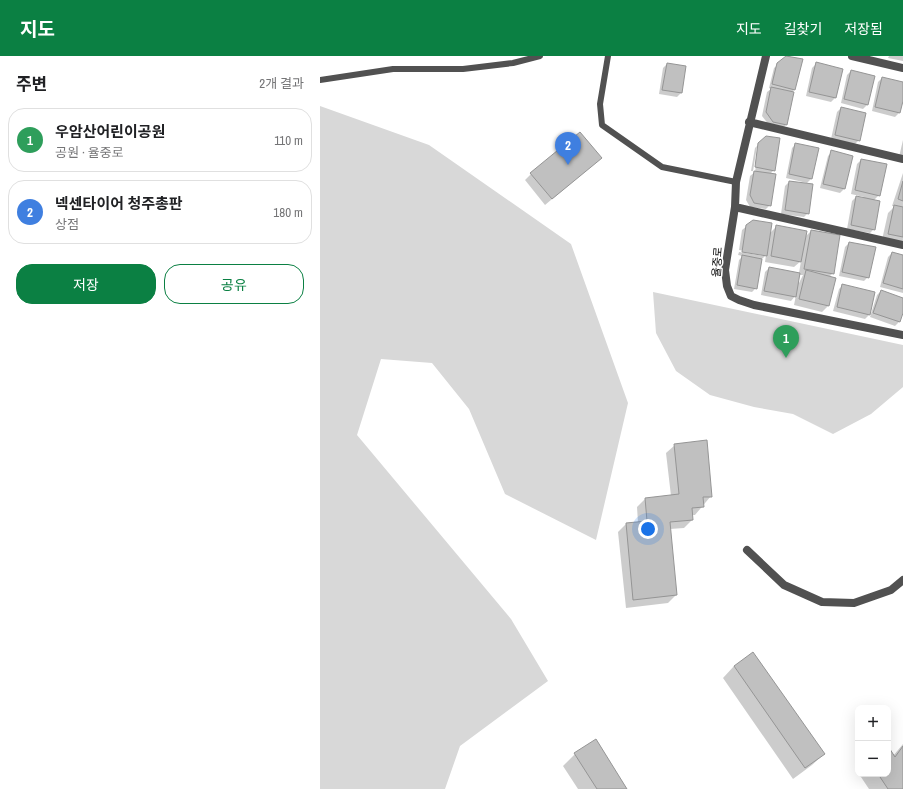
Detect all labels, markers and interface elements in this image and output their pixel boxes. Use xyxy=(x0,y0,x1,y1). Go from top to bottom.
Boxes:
text: 지도 xyxy=(20,16,55,42)
text: 지도 xyxy=(736,20,762,38)
text: 길찾기 xyxy=(784,20,822,38)
text: 저장됨 xyxy=(844,20,883,38)
text: 주변 xyxy=(16,72,47,95)
text: 2개 결과 xyxy=(259,75,304,92)
text: 우암산어린이공원 xyxy=(55,121,165,142)
text: 1 xyxy=(27,132,33,149)
text: 110 m xyxy=(274,132,303,149)
pin: 2 xyxy=(555,132,581,165)
text: 공원 · 율중로 xyxy=(55,144,124,161)
text: 넥센타이어 청주총판 xyxy=(55,193,183,214)
text: 2 xyxy=(27,204,33,221)
text: 180 m xyxy=(273,204,303,221)
text: 상점 xyxy=(55,216,79,233)
street label: 율중로 xyxy=(709,246,725,278)
button: 저장 xyxy=(16,264,156,304)
button: 공유 xyxy=(164,264,304,304)
pin: 1 xyxy=(773,325,799,358)
your location xyxy=(638,519,658,539)
map controls xyxy=(855,705,891,777)
button: + xyxy=(855,705,891,741)
button: − xyxy=(855,741,891,777)

